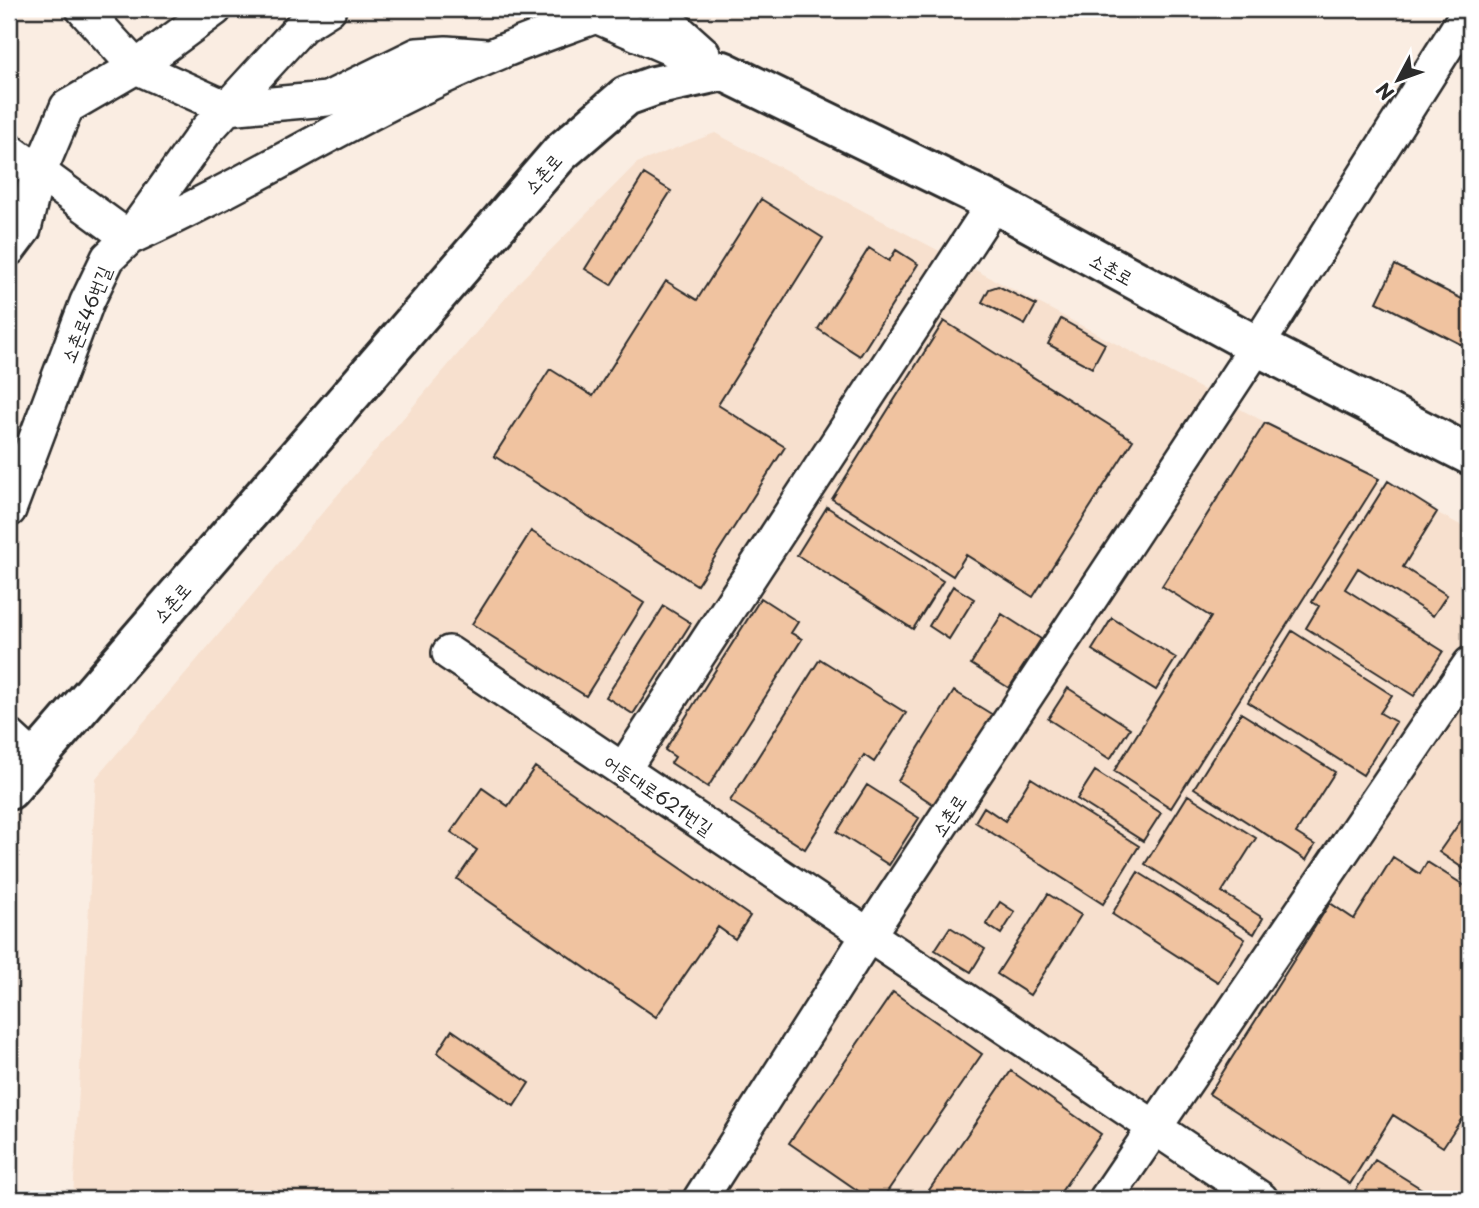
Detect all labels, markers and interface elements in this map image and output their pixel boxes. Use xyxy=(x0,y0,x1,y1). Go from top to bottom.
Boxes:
north arrow xyxy=(1364,46,1434,116)
text: N xyxy=(1369,77,1400,107)
street label: 소촌로 xyxy=(516,147,568,199)
street label: 소촌로 xyxy=(1085,245,1139,291)
street label: 소촌로46번길 xyxy=(53,261,117,367)
street label: 소촌로 xyxy=(145,576,197,628)
street label: 어등대로621번길 xyxy=(599,747,719,841)
street label: 소촌로 xyxy=(924,788,972,842)

